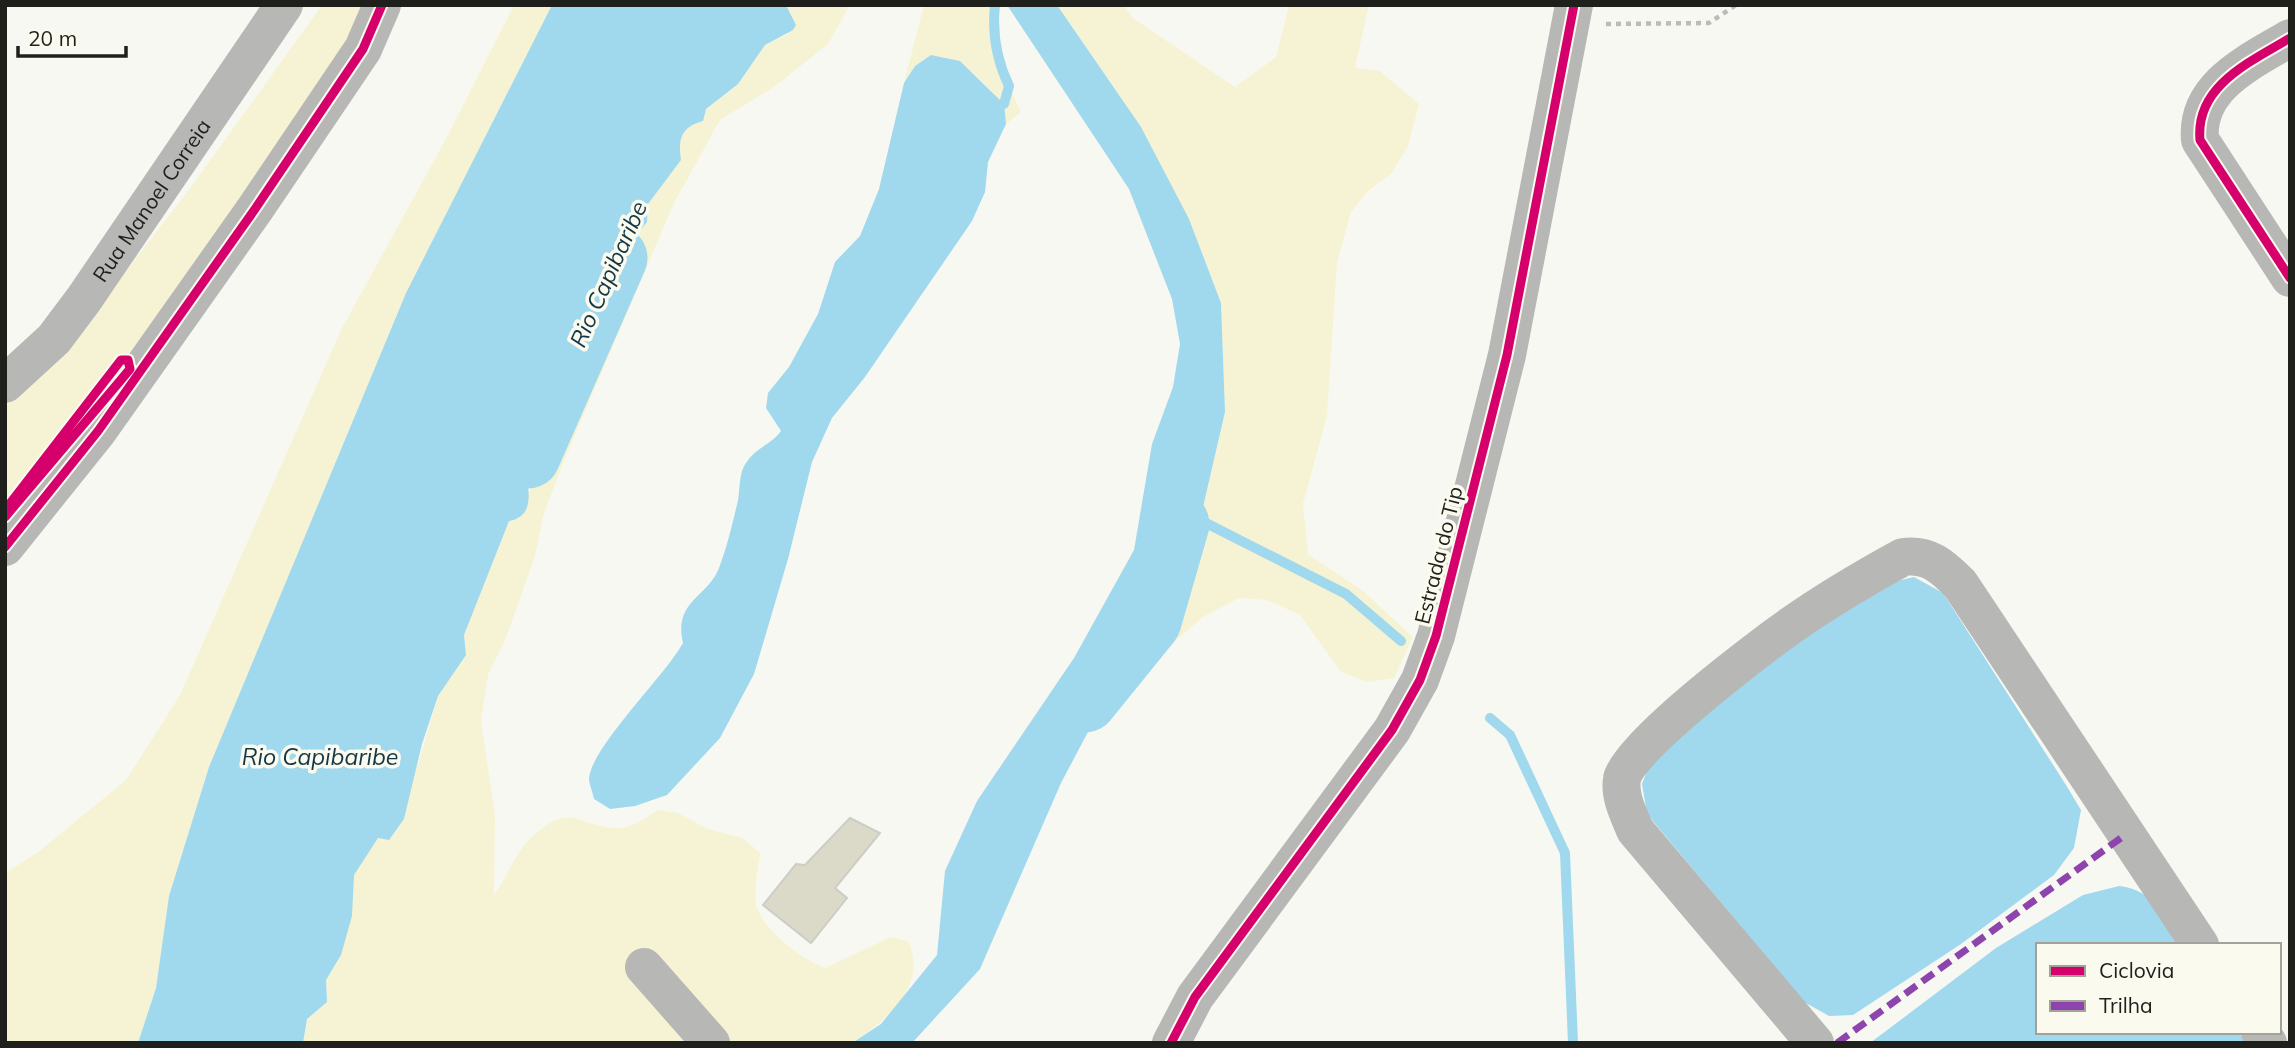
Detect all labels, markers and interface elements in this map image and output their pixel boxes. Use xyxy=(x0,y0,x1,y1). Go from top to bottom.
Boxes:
scale bar xyxy=(18,14,126,58)
text: 20 m xyxy=(28,25,77,51)
street label: Rua Manoel Correia xyxy=(87,114,216,287)
water label: Rio Capibaribe xyxy=(563,197,653,351)
street label: Estrada do Tip xyxy=(1408,483,1468,627)
water label: Rio Capibaribe xyxy=(242,742,398,771)
legend xyxy=(2036,943,2281,1034)
text: Ciclovia xyxy=(2099,957,2174,983)
text: Trilha xyxy=(2099,992,2153,1018)

